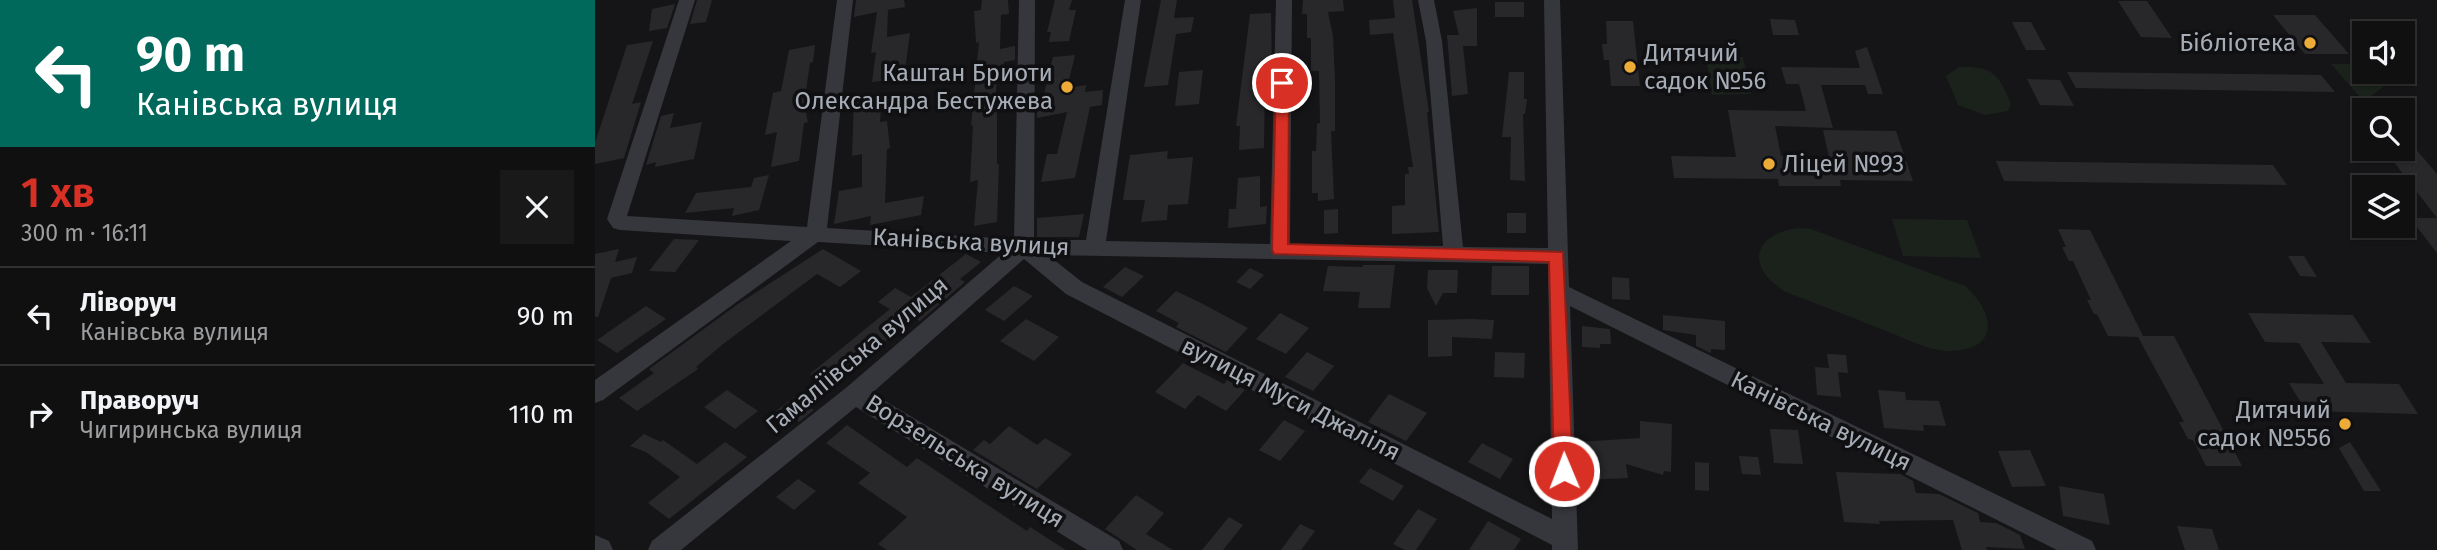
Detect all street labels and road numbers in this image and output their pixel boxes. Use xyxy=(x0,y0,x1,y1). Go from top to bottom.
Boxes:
street label: Канівська вулиця xyxy=(872,223,1070,261)
street label: Гамаліївська вулиця xyxy=(760,271,954,439)
street label: вулиця Муси Джаліля xyxy=(1177,332,1405,466)
street label: Канівська вулиця xyxy=(1726,365,1916,477)
street label: Ворзельська вулиця xyxy=(861,388,1069,534)

